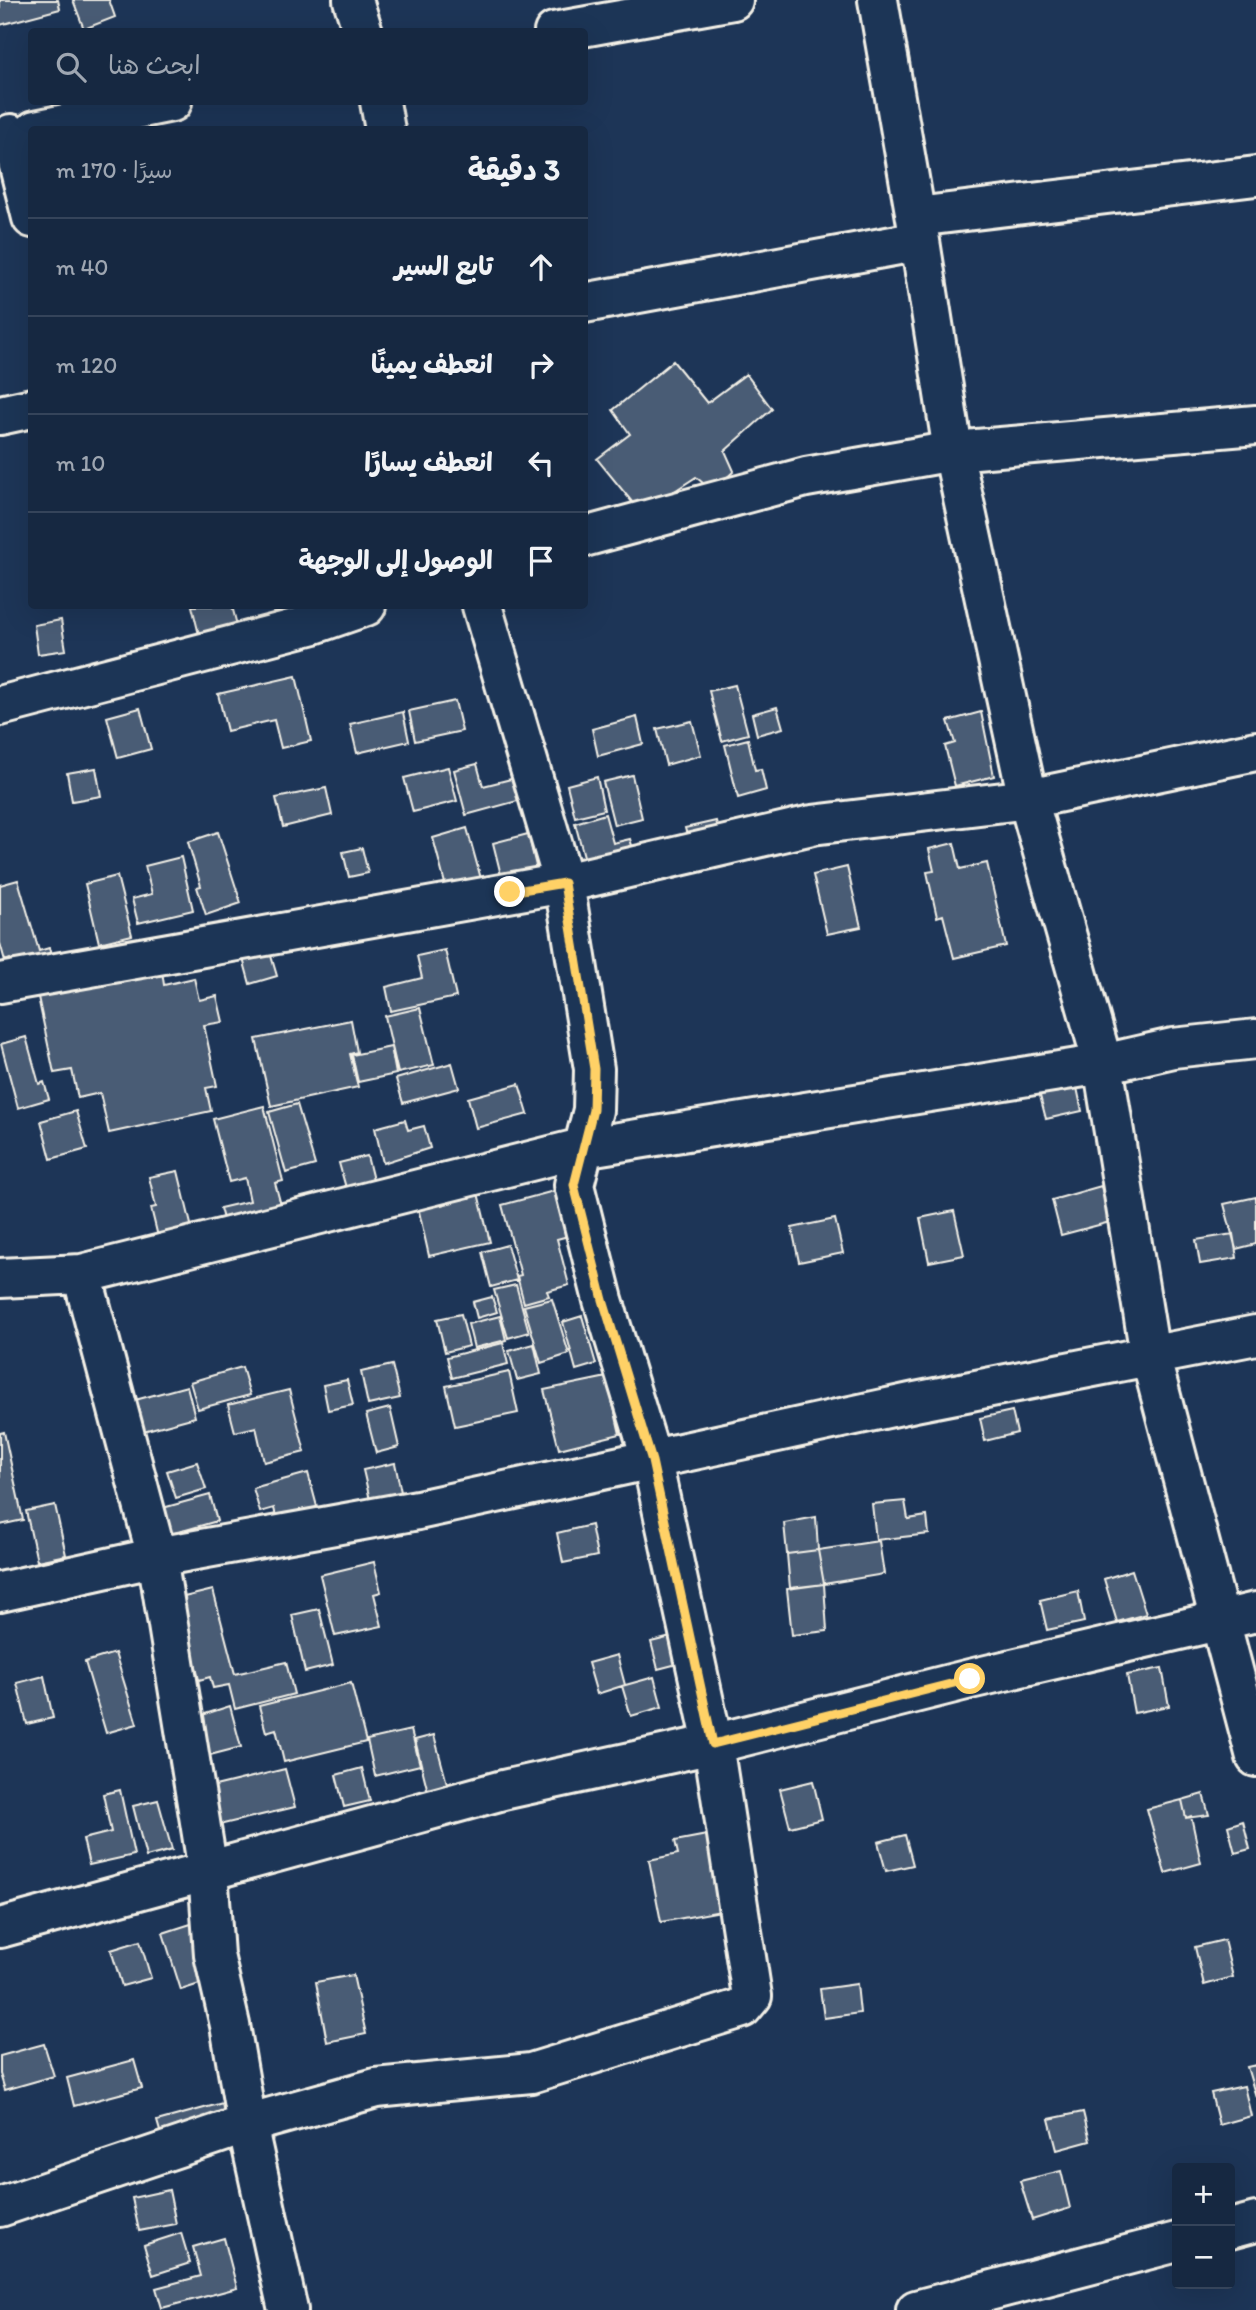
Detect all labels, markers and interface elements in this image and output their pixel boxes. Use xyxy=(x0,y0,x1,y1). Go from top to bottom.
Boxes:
search box xyxy=(28,28,588,105)
icon: search xyxy=(52,48,90,86)
text: ابحث هنا xyxy=(108,49,201,81)
text: 3 دقيقة xyxy=(468,151,560,188)
text: سيرًا · 170 m xyxy=(56,156,173,184)
icon: ahead xyxy=(522,248,560,286)
text: تابع السير xyxy=(395,250,493,282)
text: 40 m xyxy=(56,253,109,281)
icon: right xyxy=(522,346,560,384)
text: انعطف يمينًا xyxy=(371,348,493,380)
text: 120 m xyxy=(56,351,117,379)
icon: left xyxy=(522,444,560,482)
text: انعطف يسارًا xyxy=(364,446,493,478)
text: 10 m xyxy=(56,449,105,477)
icon: arrive xyxy=(522,542,560,580)
text: الوصول إلى الوجهة xyxy=(299,544,493,576)
route end xyxy=(494,876,525,907)
route start xyxy=(954,1663,985,1694)
map controls xyxy=(1172,2163,1235,2289)
button: + xyxy=(1172,2163,1235,2226)
button: − xyxy=(1172,2226,1235,2289)

